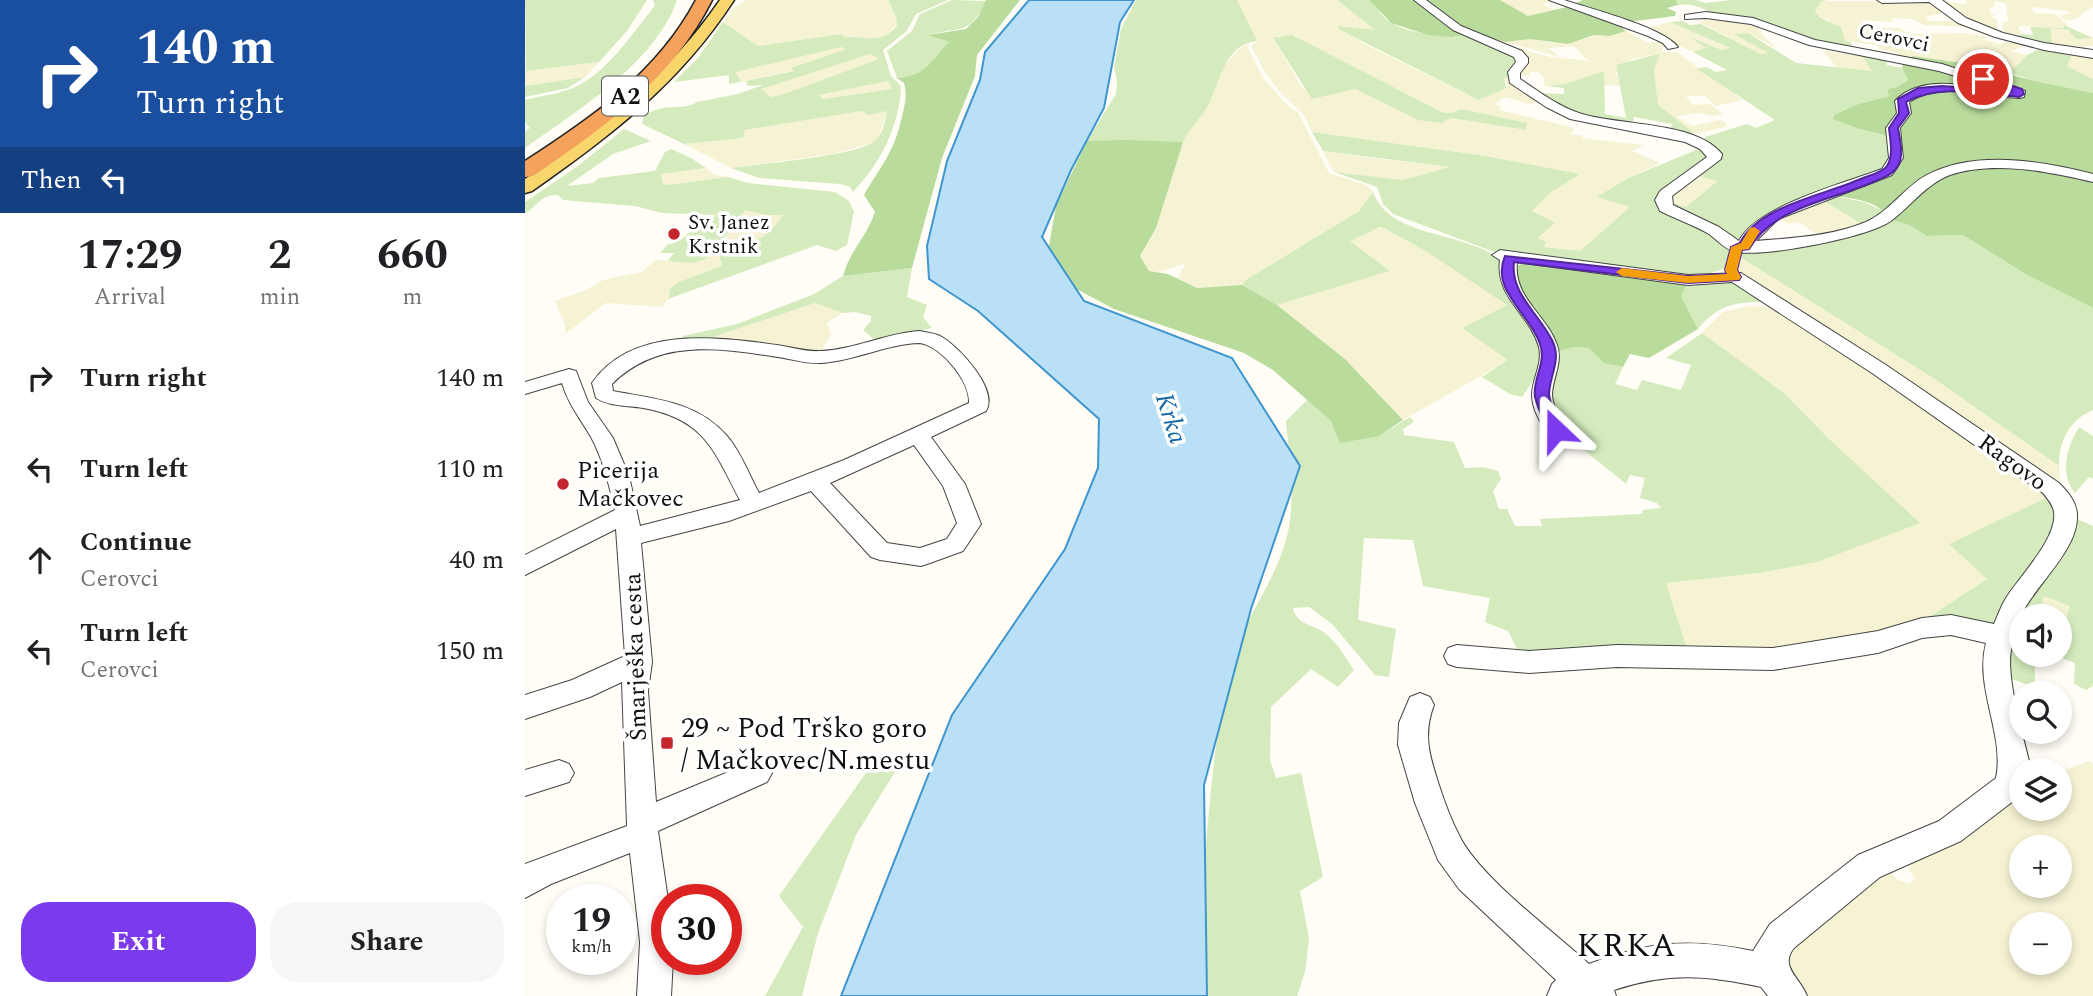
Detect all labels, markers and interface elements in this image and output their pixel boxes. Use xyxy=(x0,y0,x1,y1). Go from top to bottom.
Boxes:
text: 140 m xyxy=(136,11,275,86)
street label: Cerovci xyxy=(1855,15,1932,61)
icon: right xyxy=(21,28,112,119)
pin xyxy=(1953,49,2013,109)
icon: arrive xyxy=(1964,60,2002,98)
road number: A2 xyxy=(602,76,648,116)
text: Turn right xyxy=(136,79,284,128)
text: Then xyxy=(21,160,81,200)
icon: left xyxy=(95,161,133,199)
place label: Sv. Janez Krstnik xyxy=(688,207,770,263)
text: 17:29 xyxy=(77,224,183,287)
text: 2 xyxy=(268,224,292,287)
text: 660 xyxy=(377,224,448,287)
marker: Sv. Janez Krstnik xyxy=(666,226,682,242)
text: Arrival xyxy=(94,280,166,315)
text: min xyxy=(260,280,300,315)
text: m xyxy=(403,280,422,315)
text: Turn right xyxy=(80,358,207,398)
text: 140 m xyxy=(436,358,504,398)
icon: right xyxy=(21,359,59,397)
water label: Krka xyxy=(1144,388,1198,449)
position arrow xyxy=(1519,393,1593,467)
street label: Ragovo xyxy=(1970,425,2055,500)
text: Turn left xyxy=(80,449,188,489)
text: 110 m xyxy=(436,449,504,489)
icon: left xyxy=(21,450,59,488)
place label: Picerija Mačkovec xyxy=(577,453,684,517)
marker: Picerija Mačkovec xyxy=(555,476,571,492)
text: Continue xyxy=(80,522,192,562)
text: 40 m xyxy=(449,540,504,580)
icon: ahead xyxy=(21,541,59,579)
text: Cerovci xyxy=(80,562,159,597)
street label: Šmarješka cesta xyxy=(615,572,657,742)
map controls xyxy=(2009,604,2072,975)
button: sound xyxy=(2009,604,2072,667)
text: Turn left xyxy=(80,613,188,653)
text: 150 m xyxy=(436,631,504,671)
icon: left xyxy=(21,632,59,670)
text: Cerovci xyxy=(80,653,159,688)
button: search xyxy=(2009,681,2072,744)
place label: 29 ~ Pod Trško goro / Mačkovec/N.mestu xyxy=(681,707,930,782)
marker: 29 ~ Pod Trško goro / Mačkovec/N.mestu xyxy=(659,735,675,751)
button: layers xyxy=(2009,758,2072,821)
button: + xyxy=(2009,835,2072,898)
speed limit sign: 30 xyxy=(651,884,742,975)
text: 19 xyxy=(572,894,611,947)
button: Exit xyxy=(21,902,256,982)
button: Share xyxy=(270,902,504,982)
button: − xyxy=(2009,912,2072,975)
district label: KRKA xyxy=(1576,921,1678,971)
text: km/h xyxy=(571,933,612,960)

